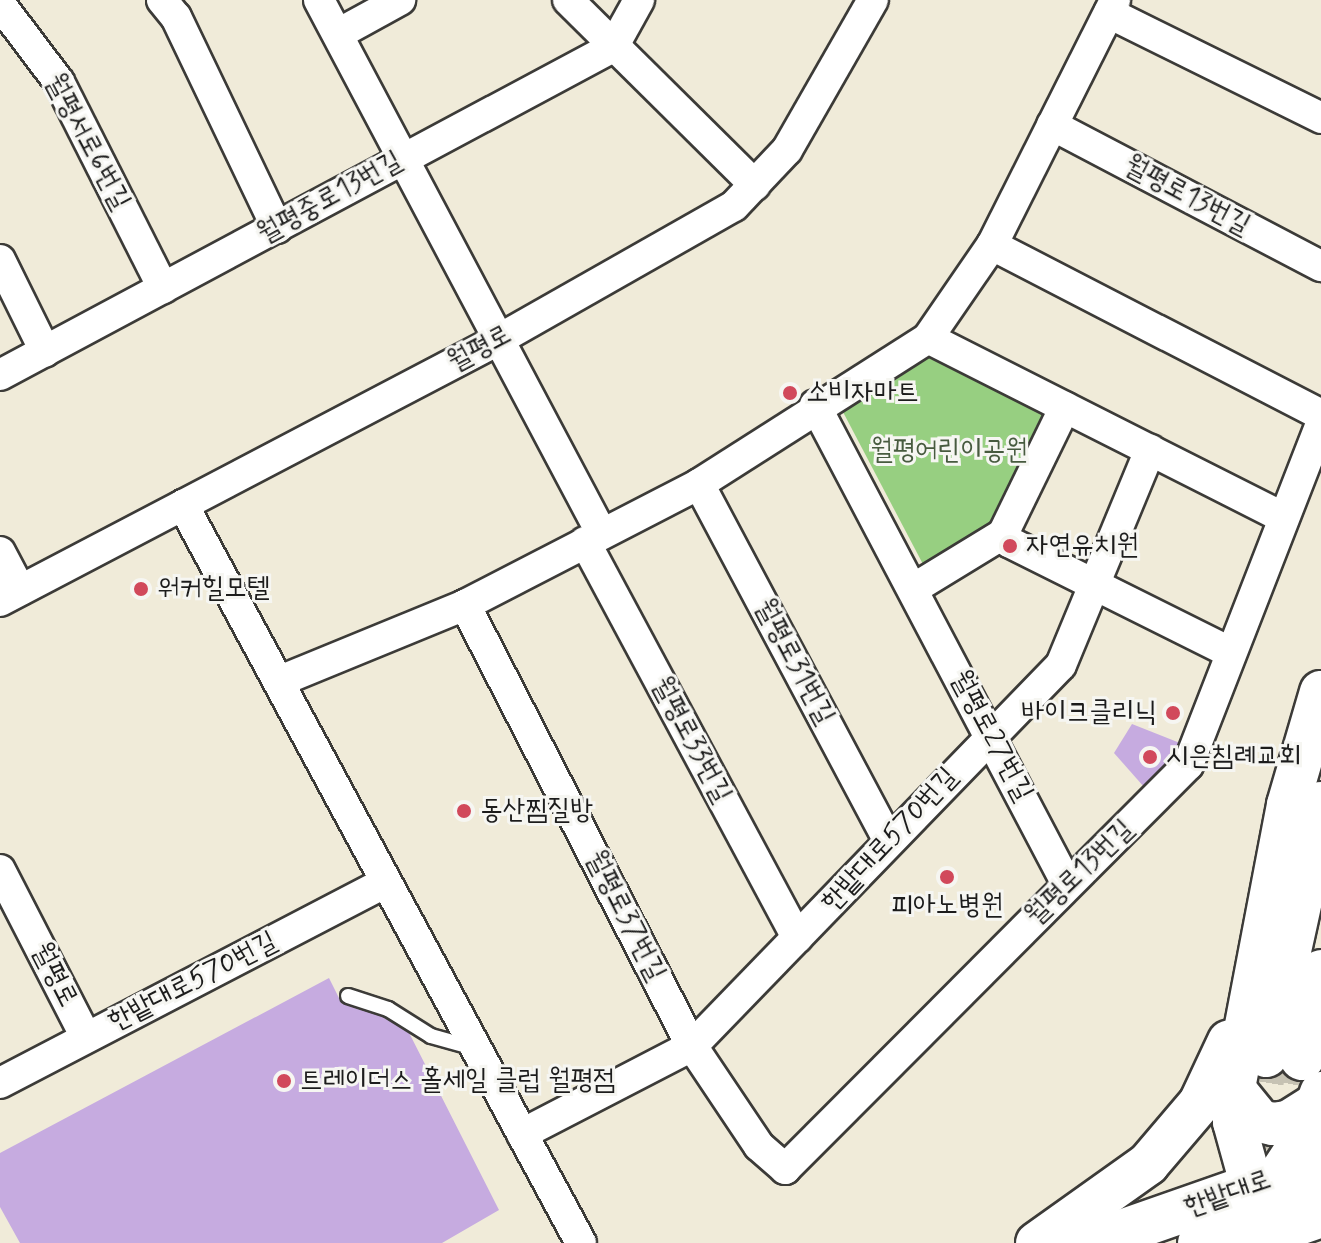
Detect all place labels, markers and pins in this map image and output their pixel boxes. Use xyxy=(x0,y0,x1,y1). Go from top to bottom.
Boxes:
place label: 소비자마트 xyxy=(806,376,919,410)
marker: 소비자마트 xyxy=(781,384,799,402)
place label: 자연유치원 xyxy=(1026,529,1139,563)
marker: 자연유치원 xyxy=(1001,537,1019,555)
place label: 워커힐모텔 xyxy=(157,572,270,606)
marker: 워커힐모텔 xyxy=(132,580,150,598)
place label: 바이크클리닉 xyxy=(1022,696,1157,730)
marker: 바이크클리닉 xyxy=(1164,704,1182,722)
place label: 시은침례교회 xyxy=(1166,740,1301,774)
marker: 시은침례교회 xyxy=(1141,748,1159,766)
place label: 동산찜질방 xyxy=(480,794,593,828)
marker: 동산찜질방 xyxy=(455,802,473,820)
marker: 피아노병원 xyxy=(938,868,956,886)
place label: 피아노병원 xyxy=(891,889,1003,923)
place label: 트레이더스 홀세일 클럽 월평점 xyxy=(300,1064,616,1098)
marker: 트레이더스 홀세일 클럽 월평점 xyxy=(275,1072,293,1090)

